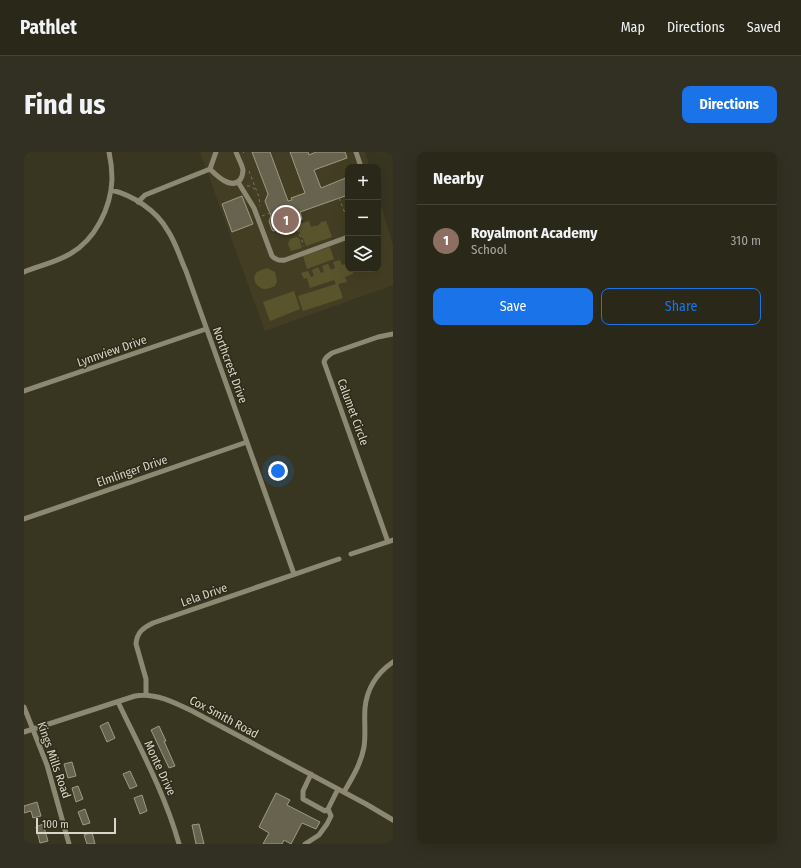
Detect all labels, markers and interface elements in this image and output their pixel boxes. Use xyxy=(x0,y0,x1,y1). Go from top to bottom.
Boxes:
text: Pathlet xyxy=(20,16,77,39)
text: Map xyxy=(621,19,645,36)
text: Directions xyxy=(667,19,725,36)
text: Saved xyxy=(747,19,781,36)
button: Directions xyxy=(682,86,777,123)
text: Find us xyxy=(24,88,106,121)
map controls xyxy=(345,164,381,272)
button: + xyxy=(345,164,381,200)
text: Nearby xyxy=(433,168,484,189)
button: − xyxy=(345,200,381,236)
pin: 1 xyxy=(273,205,299,235)
text: Royalmont Academy xyxy=(471,224,597,242)
text: 1 xyxy=(443,233,449,248)
text: 310 m xyxy=(731,233,761,248)
button: layers xyxy=(345,236,381,272)
text: School xyxy=(471,242,507,257)
button: Save xyxy=(433,288,593,325)
button: Share xyxy=(601,288,761,325)
street label: Northcrest Drive xyxy=(210,325,250,405)
street label: Lynnview Drive xyxy=(75,333,149,369)
street label: Calumet Circle xyxy=(334,377,372,447)
street label: Elmlinger Drive xyxy=(95,452,169,490)
your location xyxy=(268,461,288,481)
street label: Lela Drive xyxy=(179,581,229,609)
street label: Cox Smith Road xyxy=(187,693,261,741)
street label: Kings Mills Road xyxy=(34,720,74,800)
street label: Monte Drive xyxy=(141,738,179,798)
scale bar xyxy=(36,816,116,835)
text: 100 m xyxy=(42,818,69,831)

